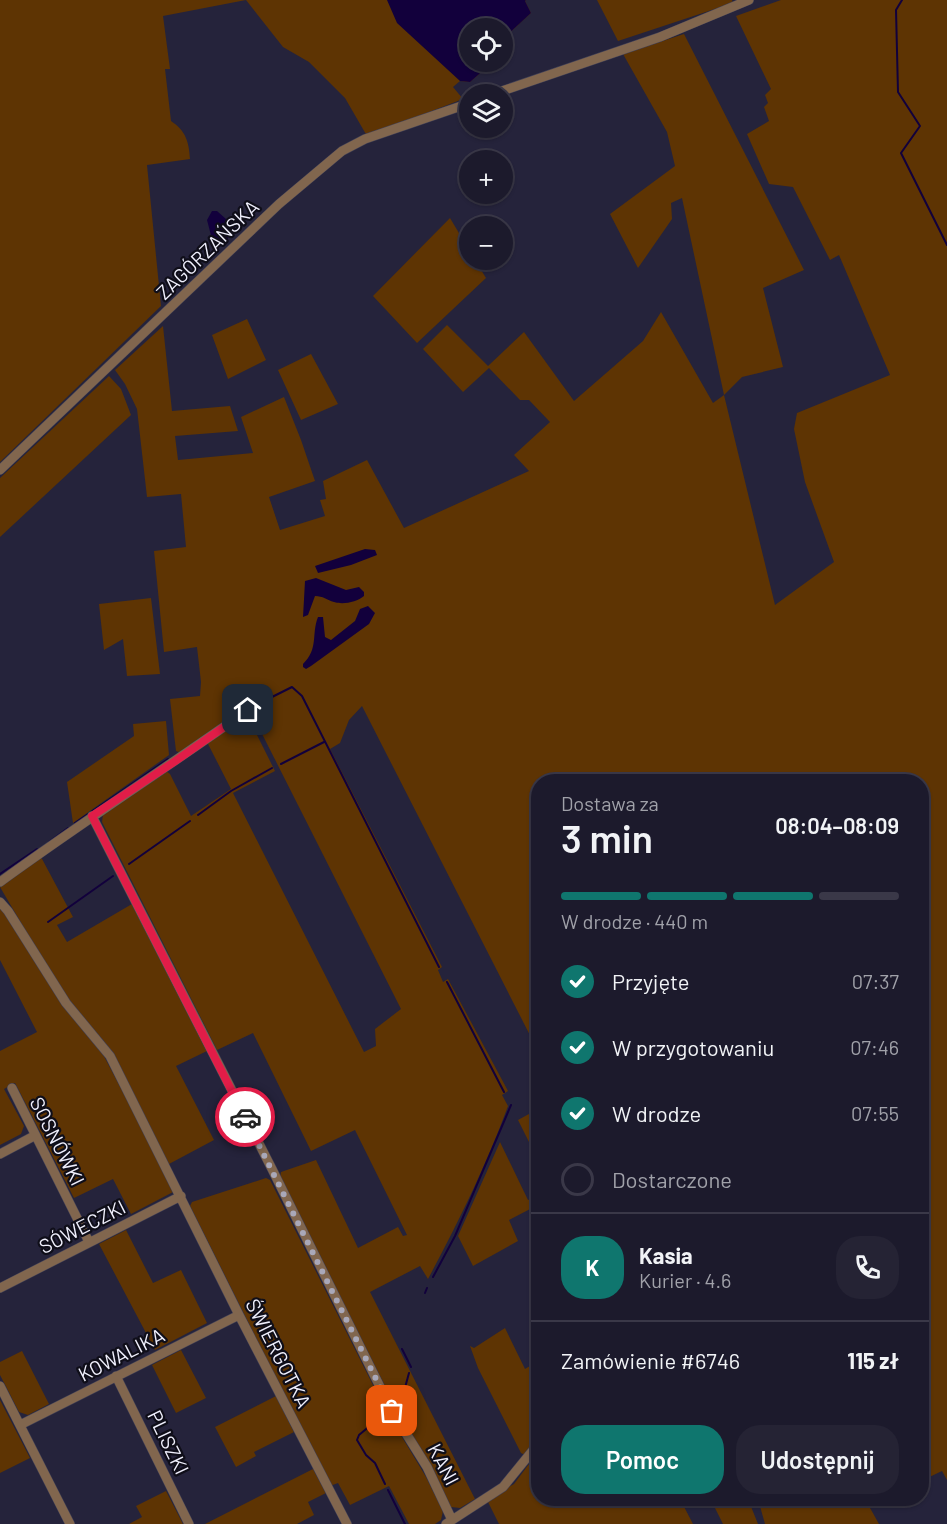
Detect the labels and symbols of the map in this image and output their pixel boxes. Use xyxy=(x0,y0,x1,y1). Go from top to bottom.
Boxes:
street label: ZAGÓRZAŃSKA xyxy=(151,194,263,304)
pin xyxy=(222,684,273,735)
courier xyxy=(215,1087,275,1147)
street label: SOSNÓWKI xyxy=(26,1093,90,1189)
street label: SÓWECZKI xyxy=(35,1194,129,1258)
street label: ŚWIERGOTKA xyxy=(241,1294,317,1412)
street label: KOWALIKA xyxy=(74,1322,168,1386)
pin xyxy=(366,1385,417,1436)
street label: PLISZKI xyxy=(143,1406,195,1478)
street label: KANI xyxy=(423,1439,465,1489)

